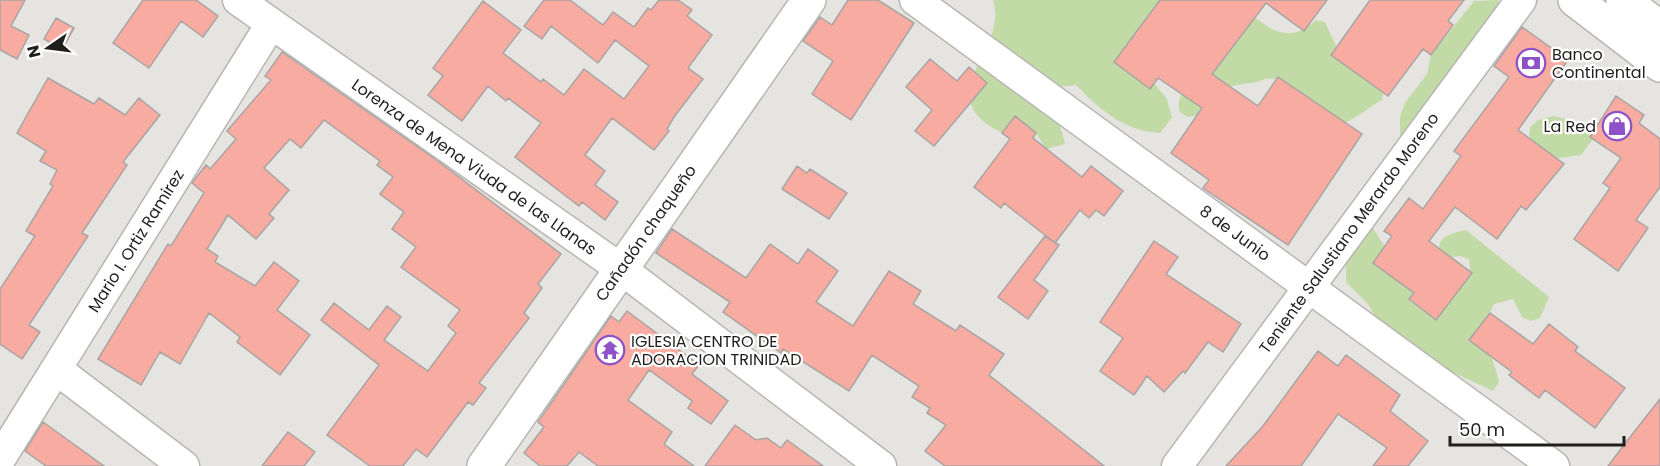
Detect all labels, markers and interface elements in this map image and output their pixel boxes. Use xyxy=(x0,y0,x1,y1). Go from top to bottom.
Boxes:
north arrow xyxy=(18,18,78,78)
text: N xyxy=(21,43,47,60)
place label: Banco Continental xyxy=(1552,43,1646,84)
bank icon: Banco Continental xyxy=(1515,47,1547,79)
street label: Lorenza de Mena Viuda de las Llanas xyxy=(347,73,601,261)
street label: Teniente Salustiano Merardo Moreno xyxy=(1254,108,1444,358)
shop icon: La Red xyxy=(1601,110,1633,142)
place label: La Red xyxy=(1544,115,1596,138)
street label: Cañadón chaqueño xyxy=(590,160,702,306)
street label: Mario I. Ortiz Ramirez xyxy=(83,165,189,317)
street label: 8 de Junio xyxy=(1195,199,1275,267)
place label: IGLESIA CENTRO DE ADORACION TRINIDAD xyxy=(631,330,801,371)
temple icon: IGLESIA CENTRO DE ADORACION TRINIDAD xyxy=(594,334,626,366)
scale bar xyxy=(1450,409,1624,447)
text: 50 m xyxy=(1459,417,1505,442)

